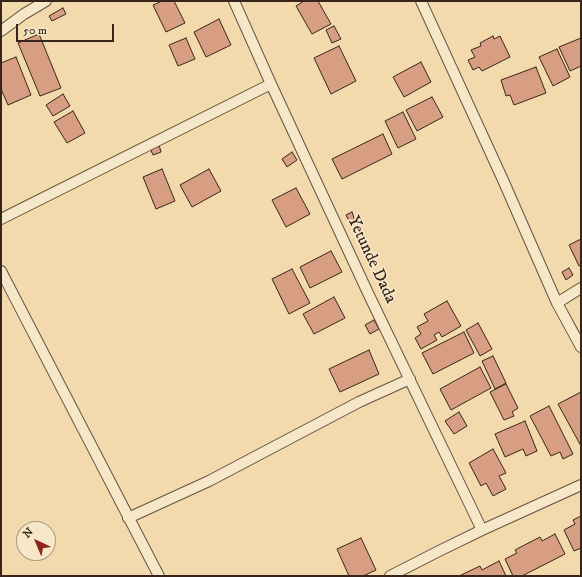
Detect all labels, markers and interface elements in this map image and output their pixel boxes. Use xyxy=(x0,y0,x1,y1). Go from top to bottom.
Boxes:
scale bar xyxy=(18,16,116,42)
text: 50 m xyxy=(23,23,47,38)
street label: Yetunde Dada xyxy=(342,213,400,307)
north arrow xyxy=(16,521,56,561)
text: N xyxy=(20,525,36,541)

